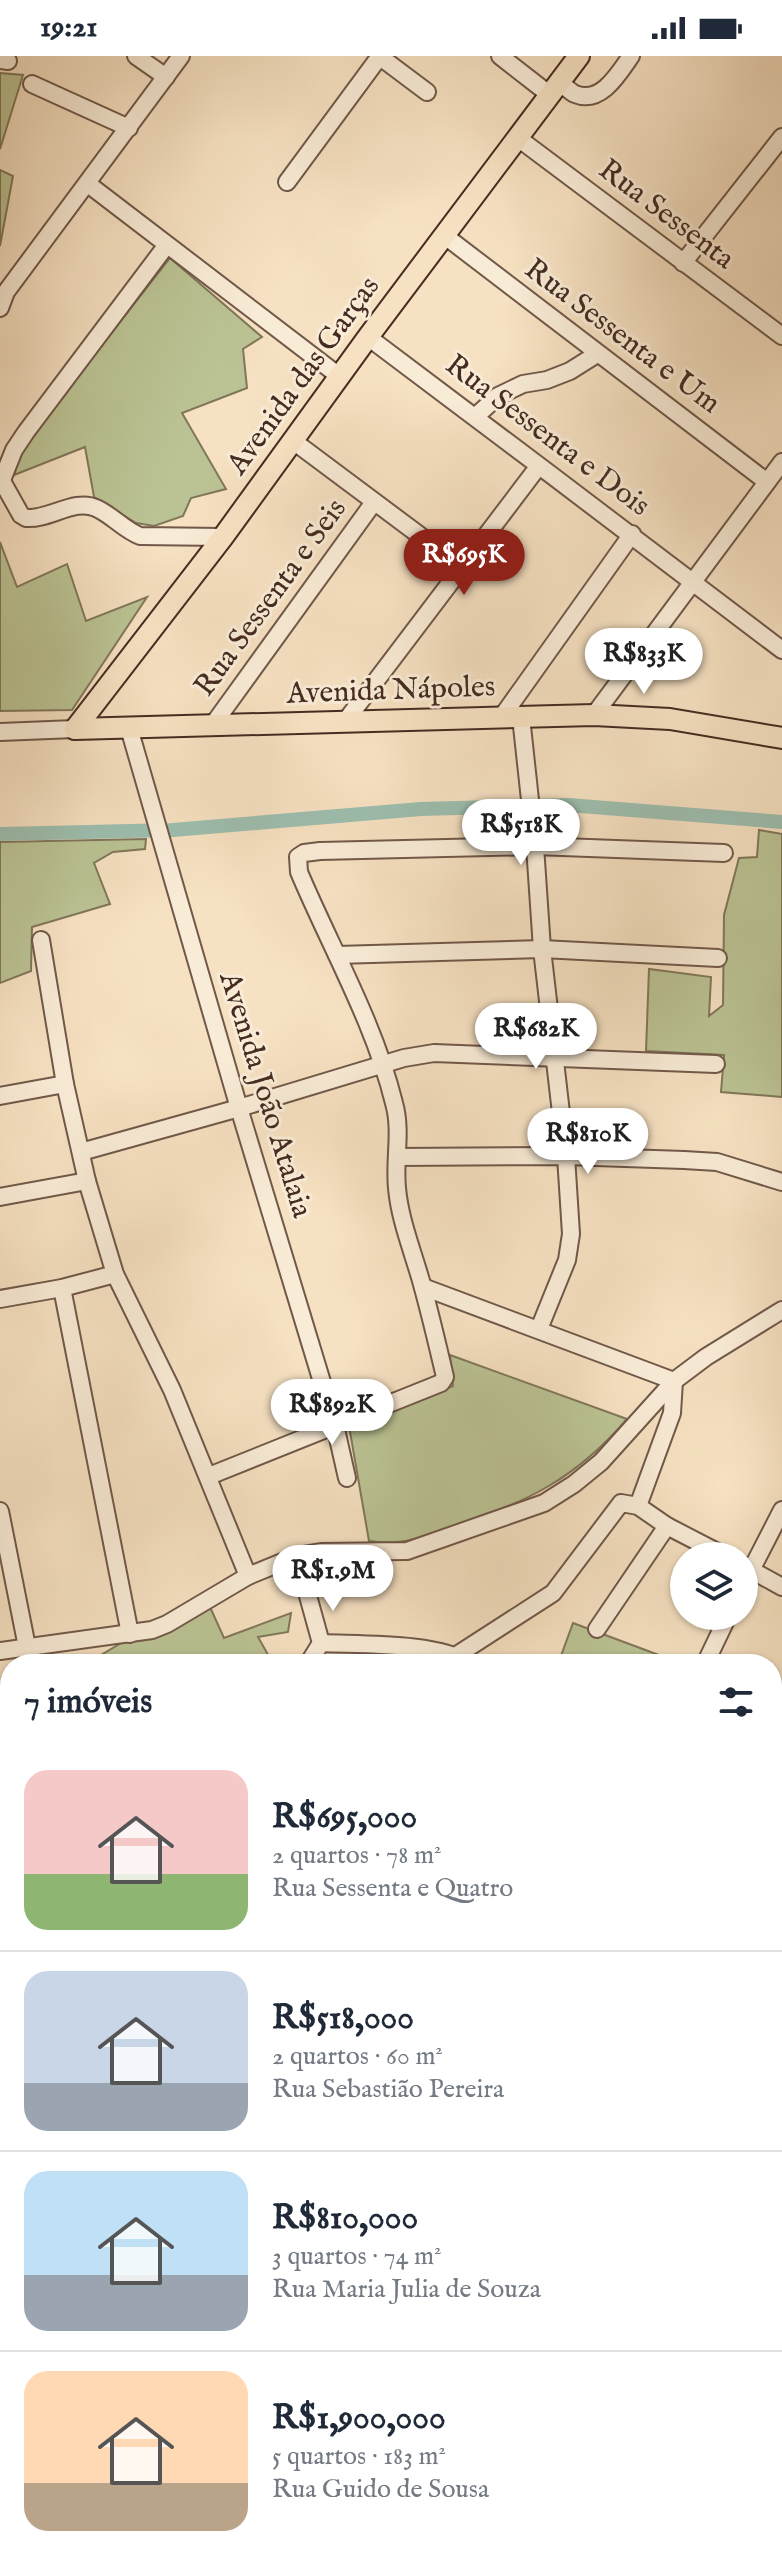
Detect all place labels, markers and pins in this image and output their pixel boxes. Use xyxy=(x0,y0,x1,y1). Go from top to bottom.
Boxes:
pin: R$695K xyxy=(399,529,529,597)
pin: R$833K xyxy=(579,628,709,696)
pin: R$518K xyxy=(456,799,586,867)
pin: R$682K xyxy=(471,1003,601,1071)
pin: R$810K xyxy=(523,1108,653,1176)
pin: R$892K xyxy=(267,1379,397,1447)
pin: R$1.9M xyxy=(268,1545,398,1613)

